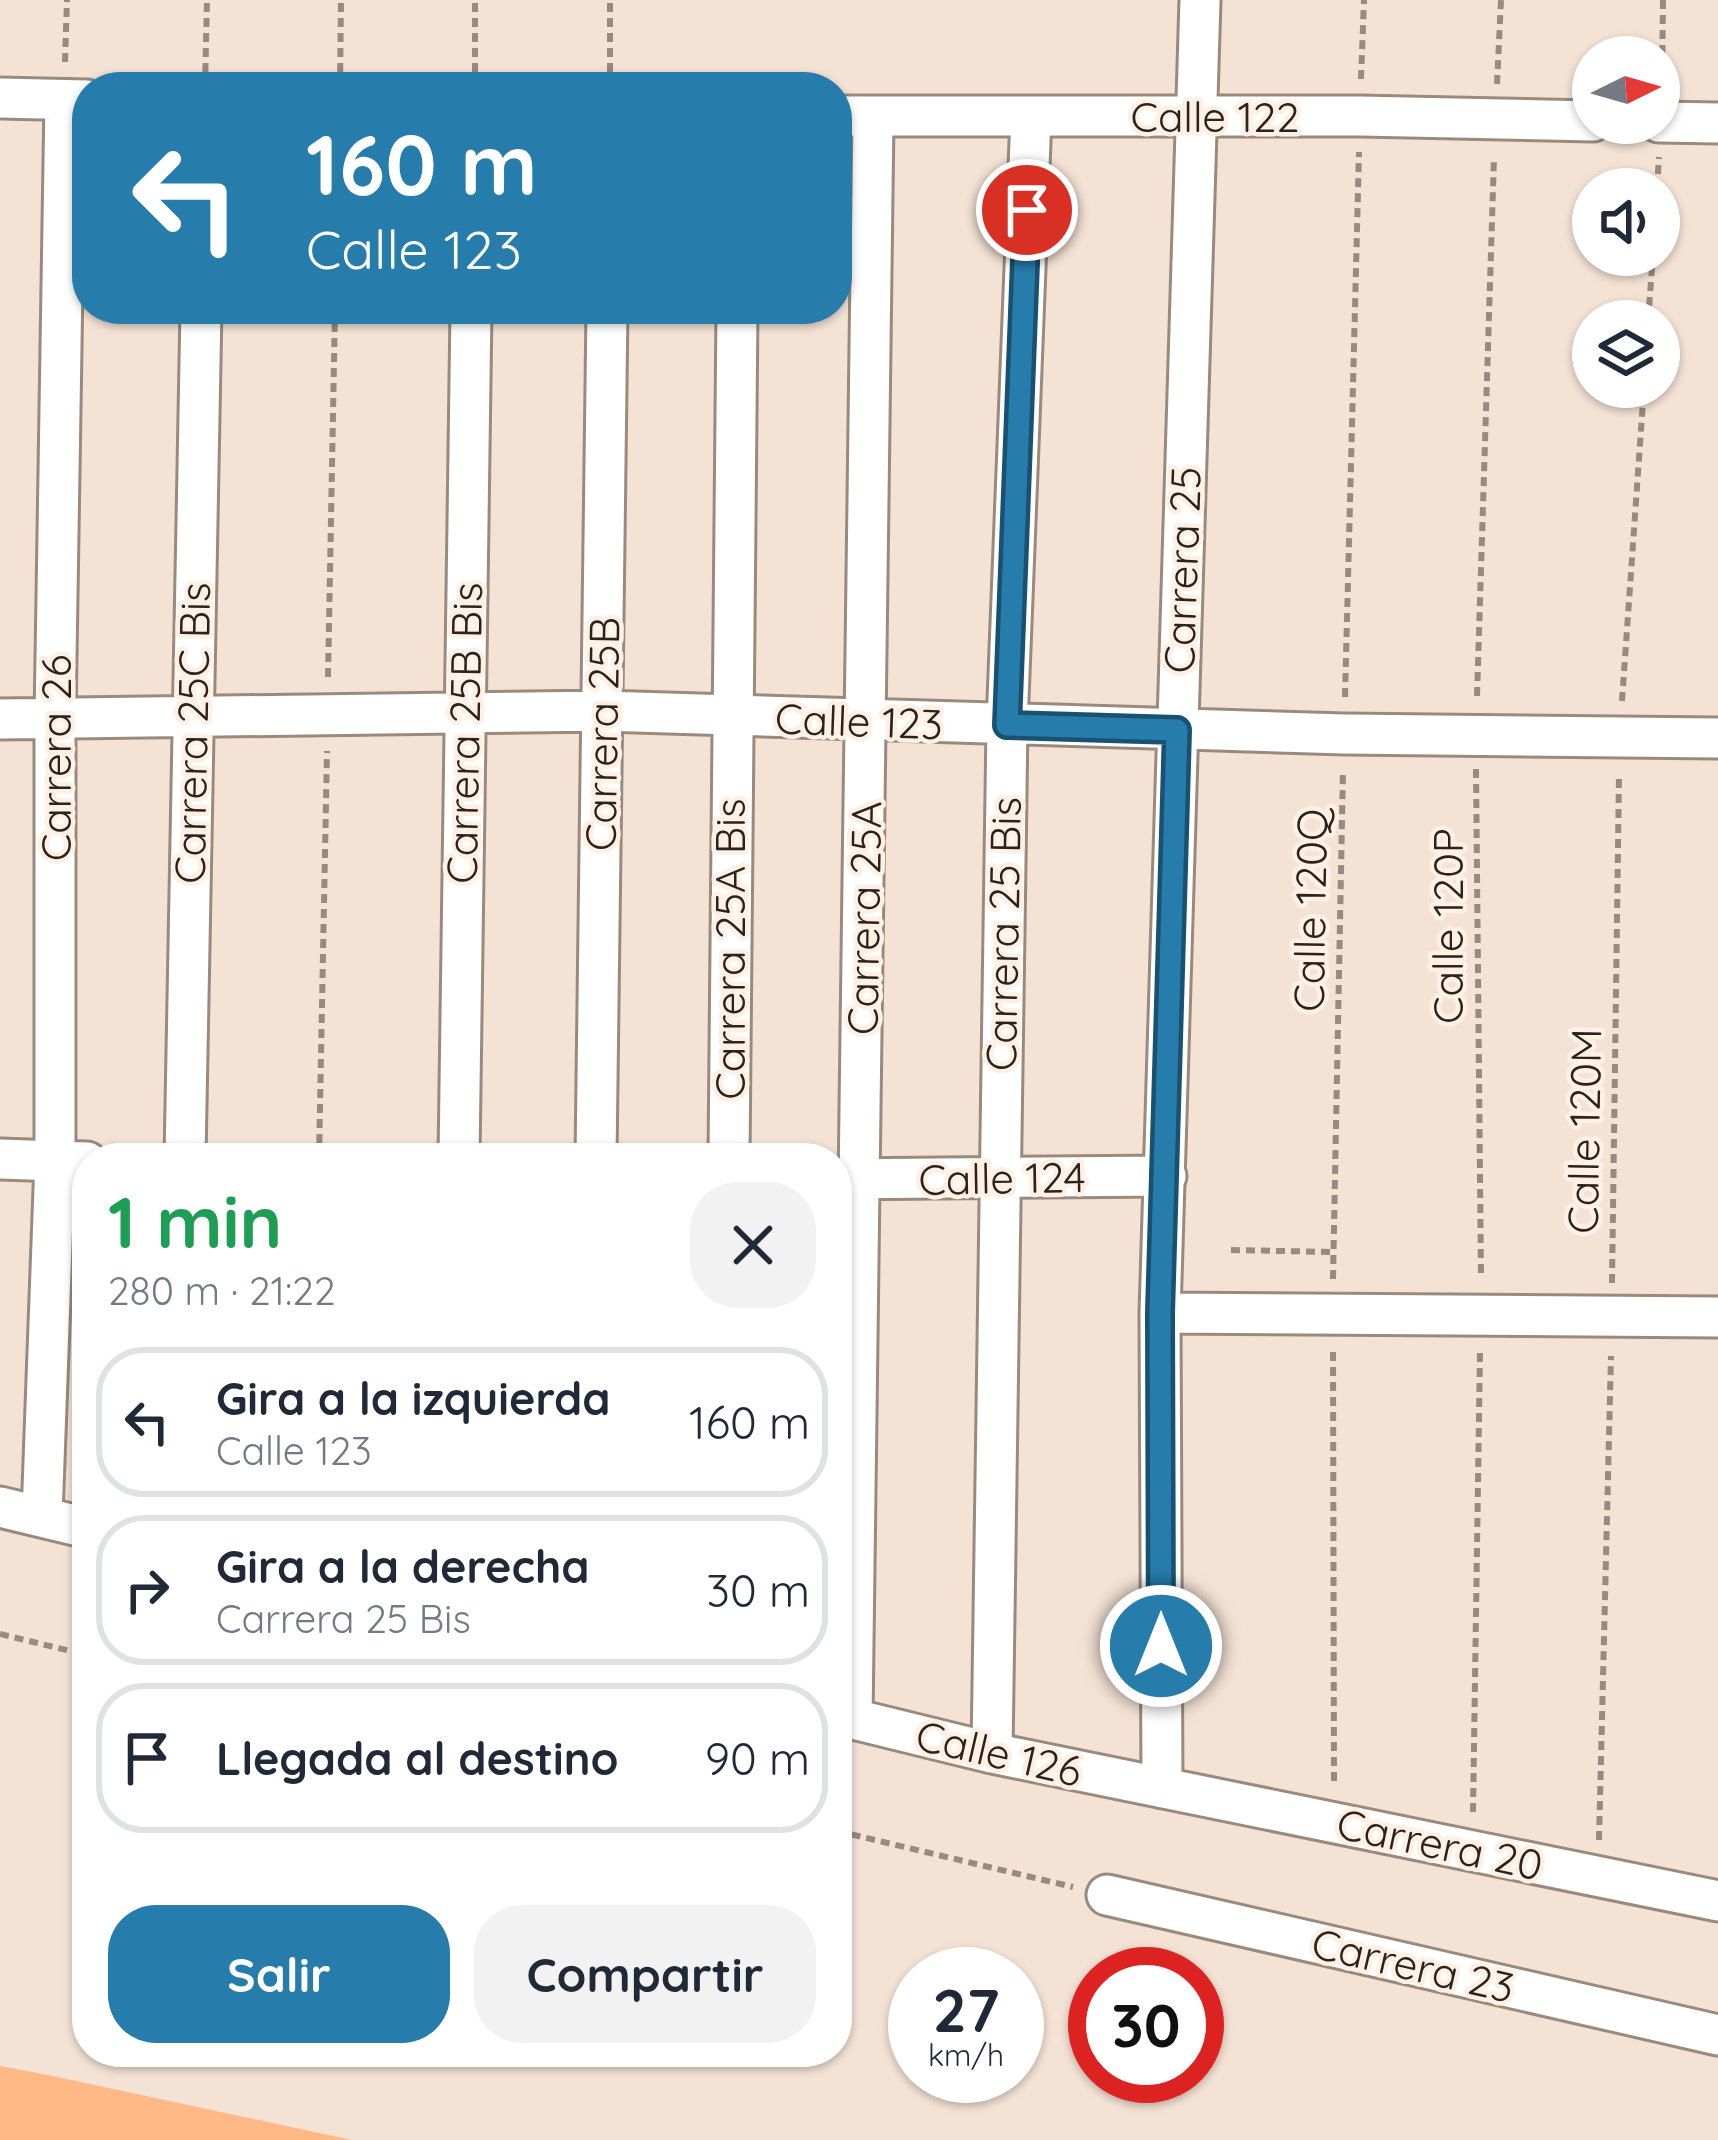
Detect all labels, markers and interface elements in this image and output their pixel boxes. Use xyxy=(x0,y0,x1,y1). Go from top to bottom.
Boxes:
north arrow xyxy=(1572,36,1680,144)
map controls xyxy=(1572,36,1680,408)
street label: Calle 122 xyxy=(1130,90,1300,143)
text: 160 m xyxy=(306,111,538,216)
icon: left xyxy=(108,120,264,276)
pin xyxy=(976,159,1078,261)
button: sound xyxy=(1572,168,1680,276)
icon: arrive xyxy=(994,177,1060,243)
text: Calle 123 xyxy=(306,215,522,283)
button: layers xyxy=(1572,300,1680,408)
street label: Carrera 25 xyxy=(1152,466,1212,674)
street label: Carrera 25C Bis xyxy=(163,582,221,884)
street label: Carrera 25B Bis xyxy=(435,582,493,884)
street label: Carrera 25B xyxy=(573,617,631,851)
street label: Carrera 26 xyxy=(29,655,82,861)
street label: Calle 123 xyxy=(774,692,944,750)
street label: Carrera 25 Bis xyxy=(974,796,1032,1072)
street label: Carrera 25A Bis xyxy=(703,798,756,1100)
street label: Carrera 25A xyxy=(835,801,893,1035)
street label: Calle 120Q xyxy=(1282,806,1338,1012)
street label: Calle 120P xyxy=(1421,828,1474,1024)
street label: Calle 120M xyxy=(1556,1028,1612,1234)
street label: Calle 124 xyxy=(918,1150,1086,1206)
text: 1 min xyxy=(108,1176,282,1266)
button: close xyxy=(690,1182,816,1308)
text: 280 m · 21:22 xyxy=(108,1266,336,1315)
text: Gira a la izquierda xyxy=(216,1370,611,1426)
icon: left xyxy=(114,1389,180,1455)
text: 160 m xyxy=(689,1394,810,1450)
text: Calle 123 xyxy=(216,1426,372,1475)
text: Gira a la derecha xyxy=(216,1538,590,1594)
icon: right xyxy=(114,1557,180,1623)
text: 30 m xyxy=(706,1562,810,1618)
position arrow xyxy=(1098,1583,1224,1709)
text: Carrera 25 Bis xyxy=(216,1594,471,1643)
street label: Calle 126 xyxy=(911,1708,1087,1798)
icon: arrive xyxy=(114,1725,180,1791)
text: Llegada al destino xyxy=(216,1730,619,1786)
text: 90 m xyxy=(705,1730,810,1786)
street label: Carrera 20 xyxy=(1332,1796,1548,1892)
button: Salir xyxy=(108,1905,450,2043)
button: Compartir xyxy=(474,1905,816,2043)
street label: Carrera 23 xyxy=(1307,1916,1519,2014)
speed limit sign: 30 xyxy=(1068,1947,1224,2103)
text: 27 xyxy=(932,1972,1000,2047)
text: km/h xyxy=(928,2036,1004,2074)

